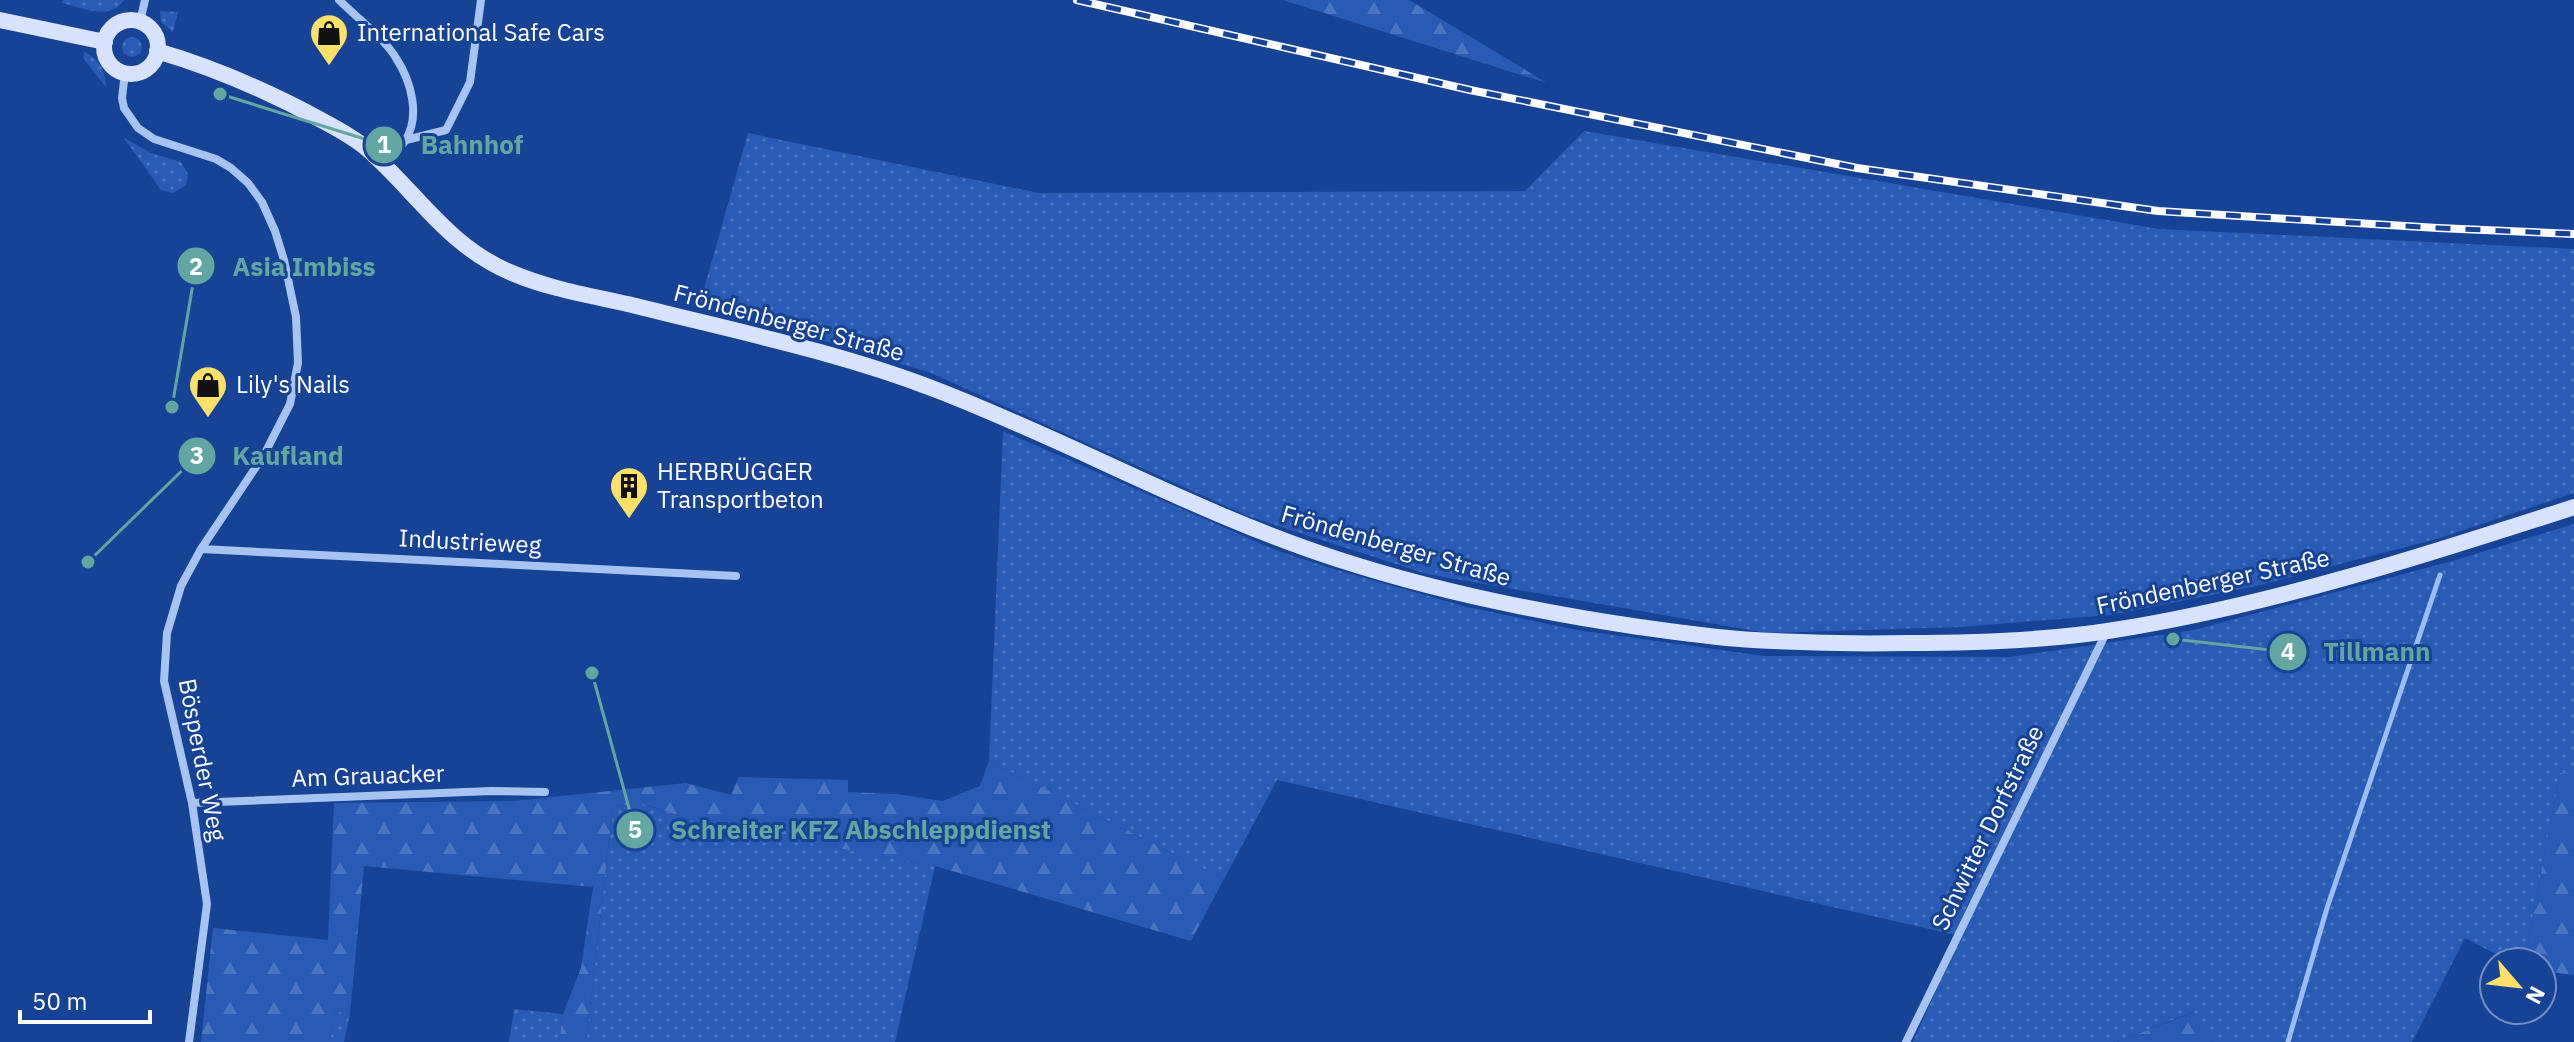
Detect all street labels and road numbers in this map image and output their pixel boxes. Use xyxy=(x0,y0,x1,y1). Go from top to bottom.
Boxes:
street label: Fröndenberger Straße xyxy=(670,276,908,368)
street label: Fröndenberger Straße xyxy=(1278,497,1515,593)
street label: Industrieweg xyxy=(398,521,542,561)
street label: Fröndenberger Straße xyxy=(2093,541,2332,621)
street label: Bösperder Weg xyxy=(172,676,234,844)
street label: Schwitter Dorfstraße xyxy=(1924,720,2051,935)
street label: Am Grauacker xyxy=(291,756,445,794)

